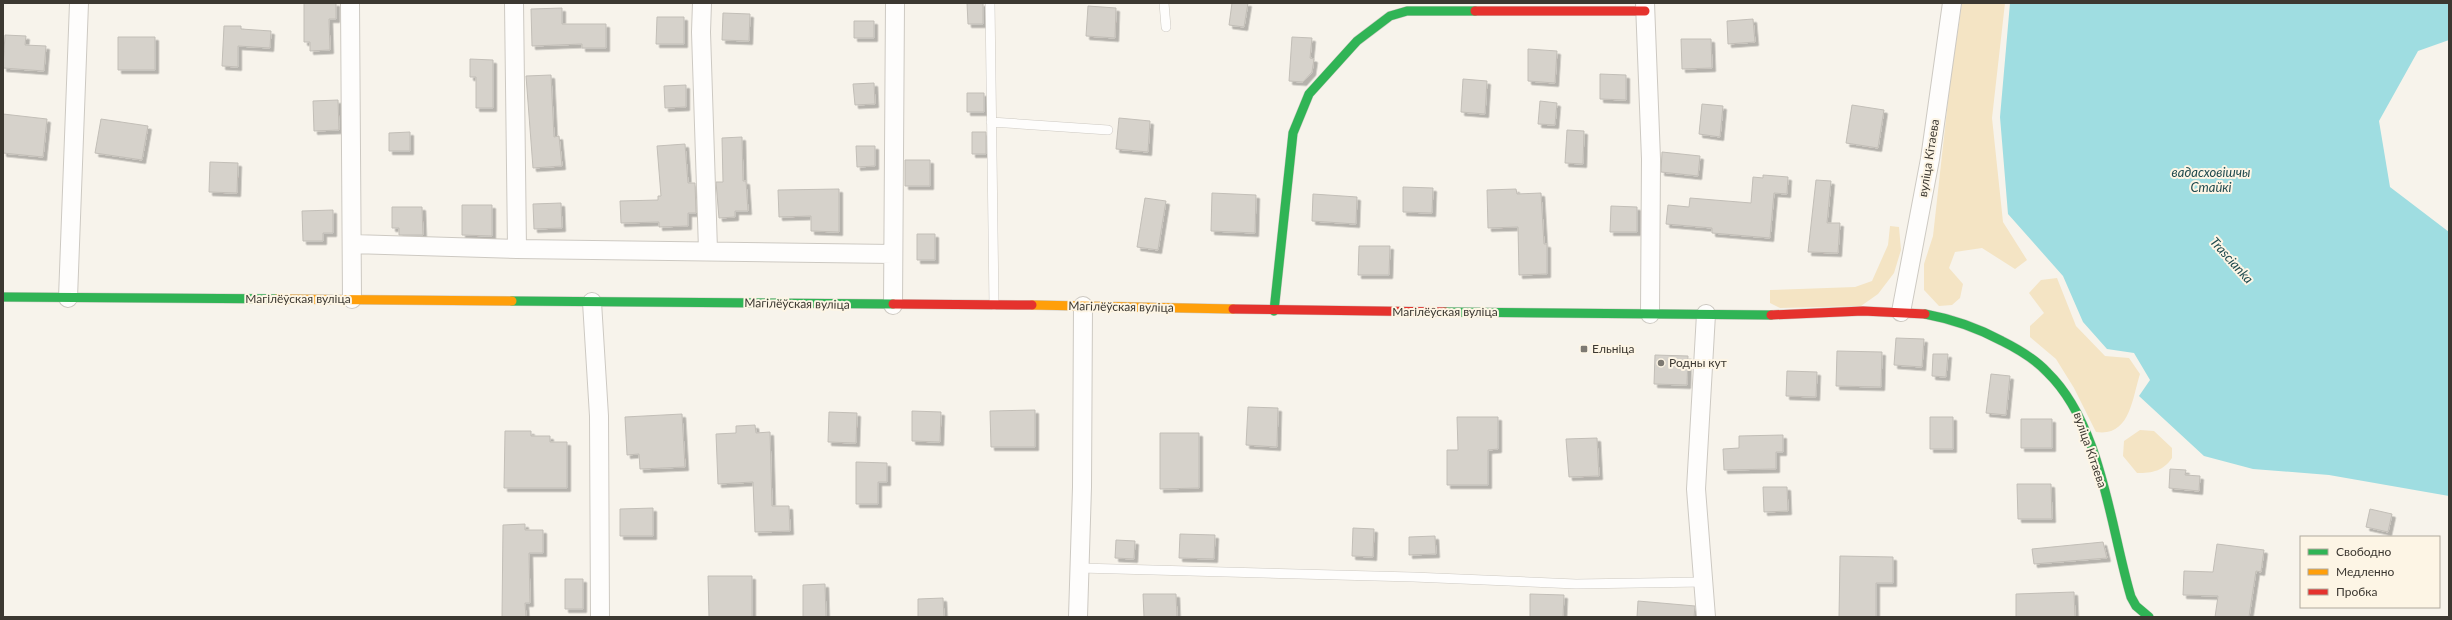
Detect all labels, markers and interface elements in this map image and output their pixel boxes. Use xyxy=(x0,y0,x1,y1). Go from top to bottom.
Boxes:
street label: вуліца Кітаева xyxy=(1915,118,1942,198)
water label: вадасховішчы Стайкі xyxy=(2172,164,2250,195)
water label: Trascianka xyxy=(2207,234,2257,287)
street label: Магілёўская вуліца xyxy=(245,291,351,306)
street label: Магілёўская вуліца xyxy=(744,295,850,312)
street label: Магілёўская вуліца xyxy=(1068,298,1174,315)
street label: Магілёўская вуліца xyxy=(1392,304,1498,319)
place label: Ельніца xyxy=(1592,341,1635,356)
marker: Ельніца xyxy=(1579,344,1589,354)
place label: Родны кут xyxy=(1669,355,1727,370)
marker: Родны кут xyxy=(1656,358,1666,368)
street label: вуліца Кітаева xyxy=(2071,410,2110,490)
legend xyxy=(2300,536,2440,608)
text: Свободно xyxy=(2336,544,2392,559)
text: Медленно xyxy=(2336,564,2395,579)
text: Пробка xyxy=(2336,584,2377,599)

